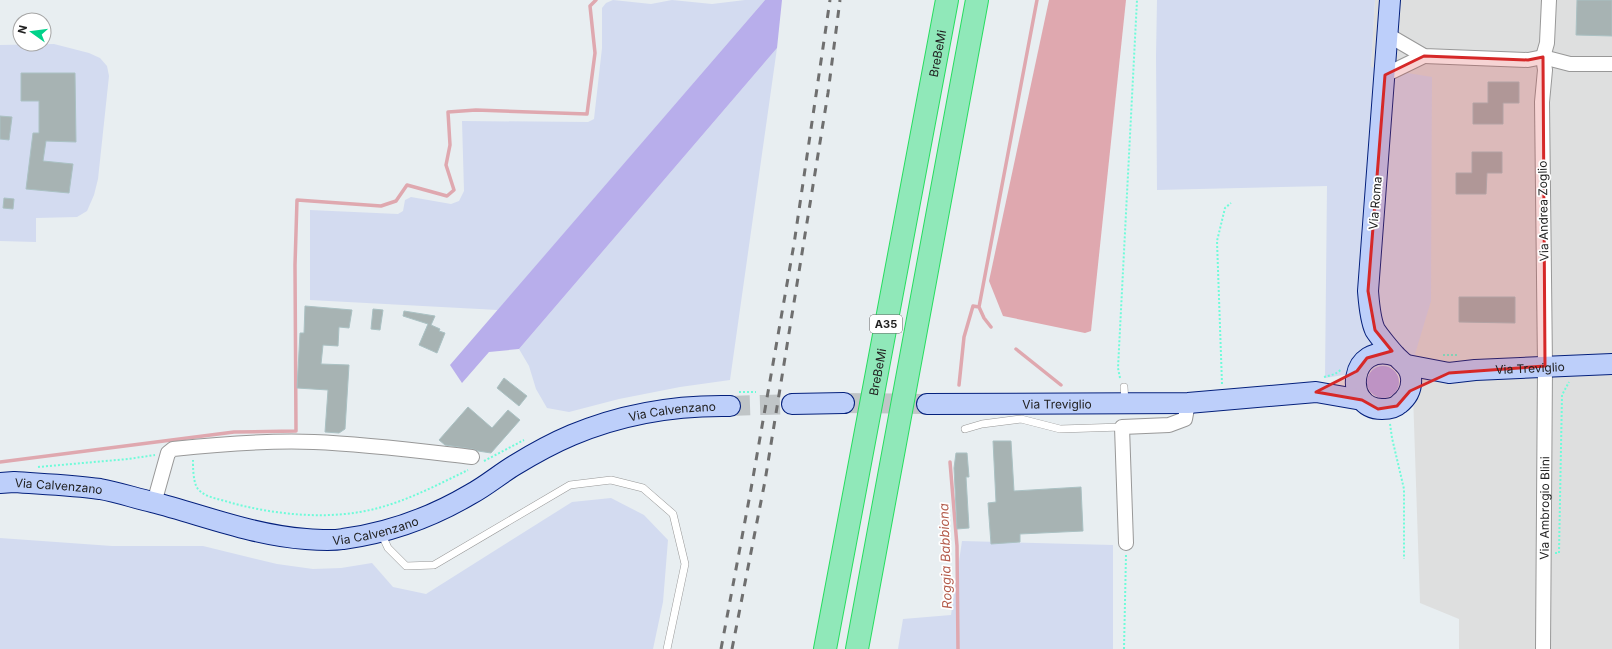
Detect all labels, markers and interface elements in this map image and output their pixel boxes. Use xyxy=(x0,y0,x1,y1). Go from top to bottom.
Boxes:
north arrow xyxy=(12,12,52,52)
text: N xyxy=(14,24,30,35)
street label: BreBeMi xyxy=(925,28,949,78)
street label: Via Andrea Zoglio xyxy=(1535,161,1551,261)
street label: Via Roma xyxy=(1365,176,1385,230)
road number: A35 xyxy=(870,315,902,333)
street label: BreBeMi xyxy=(865,347,889,397)
street label: Via Treviglio xyxy=(1495,359,1565,377)
street label: Via Treviglio xyxy=(1022,396,1092,411)
street label: Via Calvenzano xyxy=(627,398,716,424)
street label: Via Ambrogio Blini xyxy=(1536,456,1552,560)
street label: Via Calvenzano xyxy=(14,475,104,497)
water label: Roggia Babbiona xyxy=(935,503,955,609)
street label: Via Calvenzano xyxy=(332,513,420,548)

